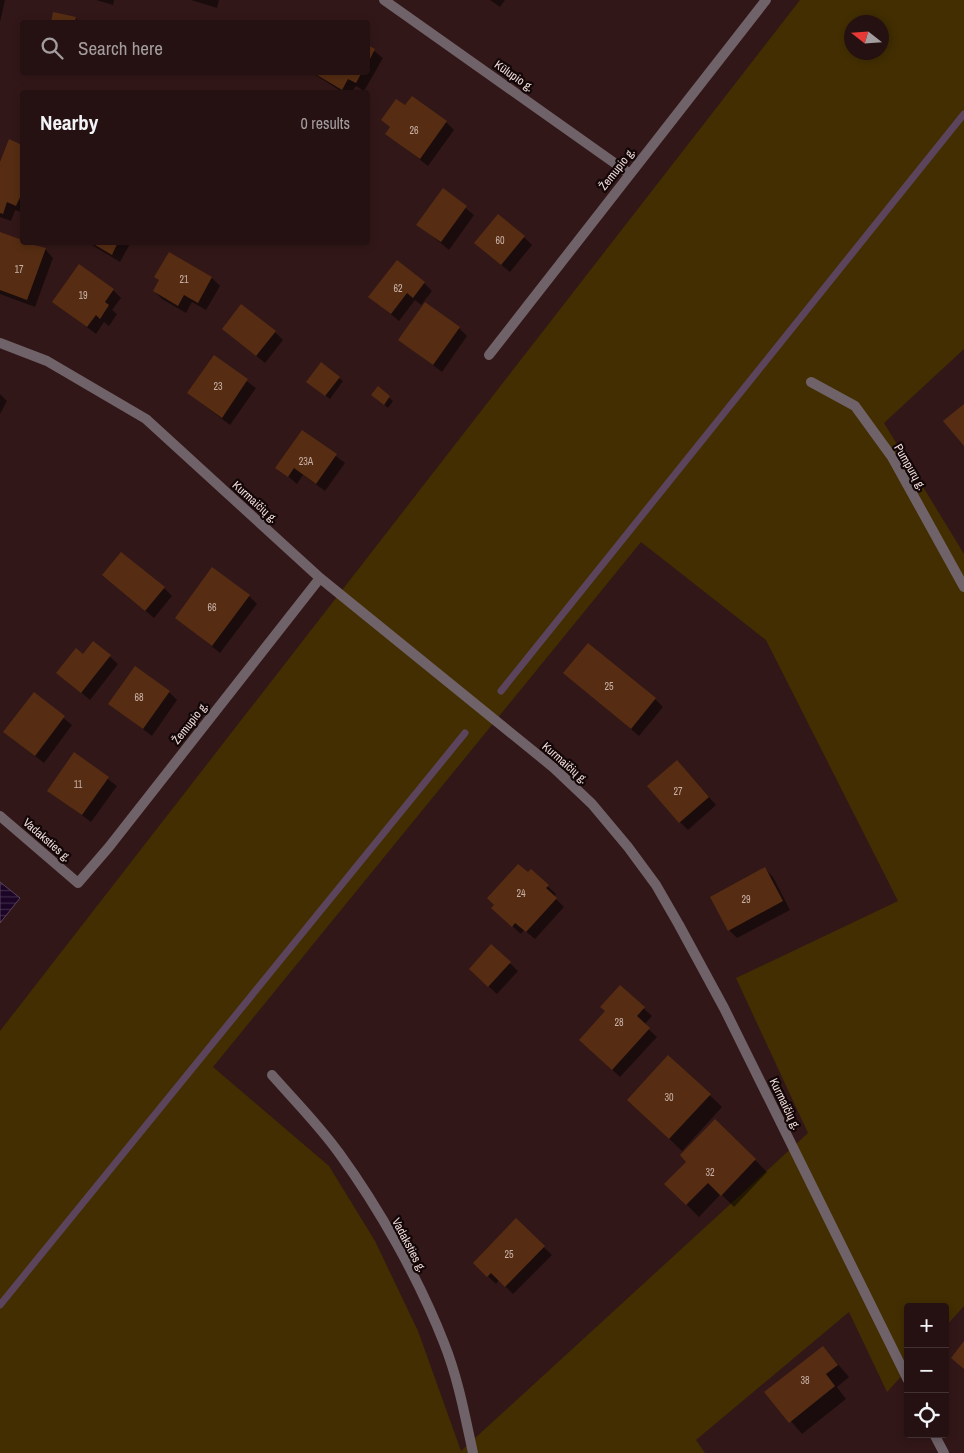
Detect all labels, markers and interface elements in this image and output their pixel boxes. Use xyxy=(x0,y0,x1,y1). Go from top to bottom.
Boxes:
north arrow xyxy=(844,15,889,60)
search box xyxy=(20,20,370,75)
icon: search xyxy=(38,34,66,62)
text: Search here xyxy=(78,35,163,61)
street label: Kūlupio g. xyxy=(491,57,537,95)
text: Nearby xyxy=(40,108,98,137)
text: 0 results xyxy=(300,112,350,134)
house number: 26 xyxy=(409,124,419,137)
street label: Žemupio g. xyxy=(595,144,639,194)
house number: 60 xyxy=(495,234,505,247)
house number: 17 xyxy=(14,263,24,276)
house number: 21 xyxy=(179,273,189,286)
house number: 62 xyxy=(393,282,403,295)
house number: 19 xyxy=(78,289,88,302)
house number: 23 xyxy=(213,380,223,393)
street label: Pumpurų g. xyxy=(890,441,930,493)
house number: 23A xyxy=(299,455,314,468)
street label: Kurmaičių g. xyxy=(229,477,281,527)
house number: 66 xyxy=(207,601,217,614)
house number: 25 xyxy=(604,680,614,693)
house number: 68 xyxy=(134,691,144,704)
street label: Žemupio g. xyxy=(168,698,212,748)
street label: Kurmaičių g. xyxy=(539,739,591,787)
house number: 11 xyxy=(74,778,83,791)
house number: 27 xyxy=(673,785,683,798)
street label: Vadaksties g. xyxy=(20,815,74,865)
house number: 24 xyxy=(516,887,526,900)
house number: 29 xyxy=(741,893,751,906)
house number: 28 xyxy=(614,1016,624,1029)
street label: Kurmaičių g. xyxy=(766,1075,804,1133)
house number: 30 xyxy=(664,1091,674,1104)
house number: 32 xyxy=(705,1166,715,1179)
street label: Vadaksties g. xyxy=(388,1215,430,1275)
house number: 25 xyxy=(504,1248,514,1261)
map controls xyxy=(904,1303,949,1438)
button: + xyxy=(904,1303,949,1348)
button: − xyxy=(904,1348,949,1393)
house number: 38 xyxy=(800,1374,810,1387)
button: locate xyxy=(904,1393,949,1438)

